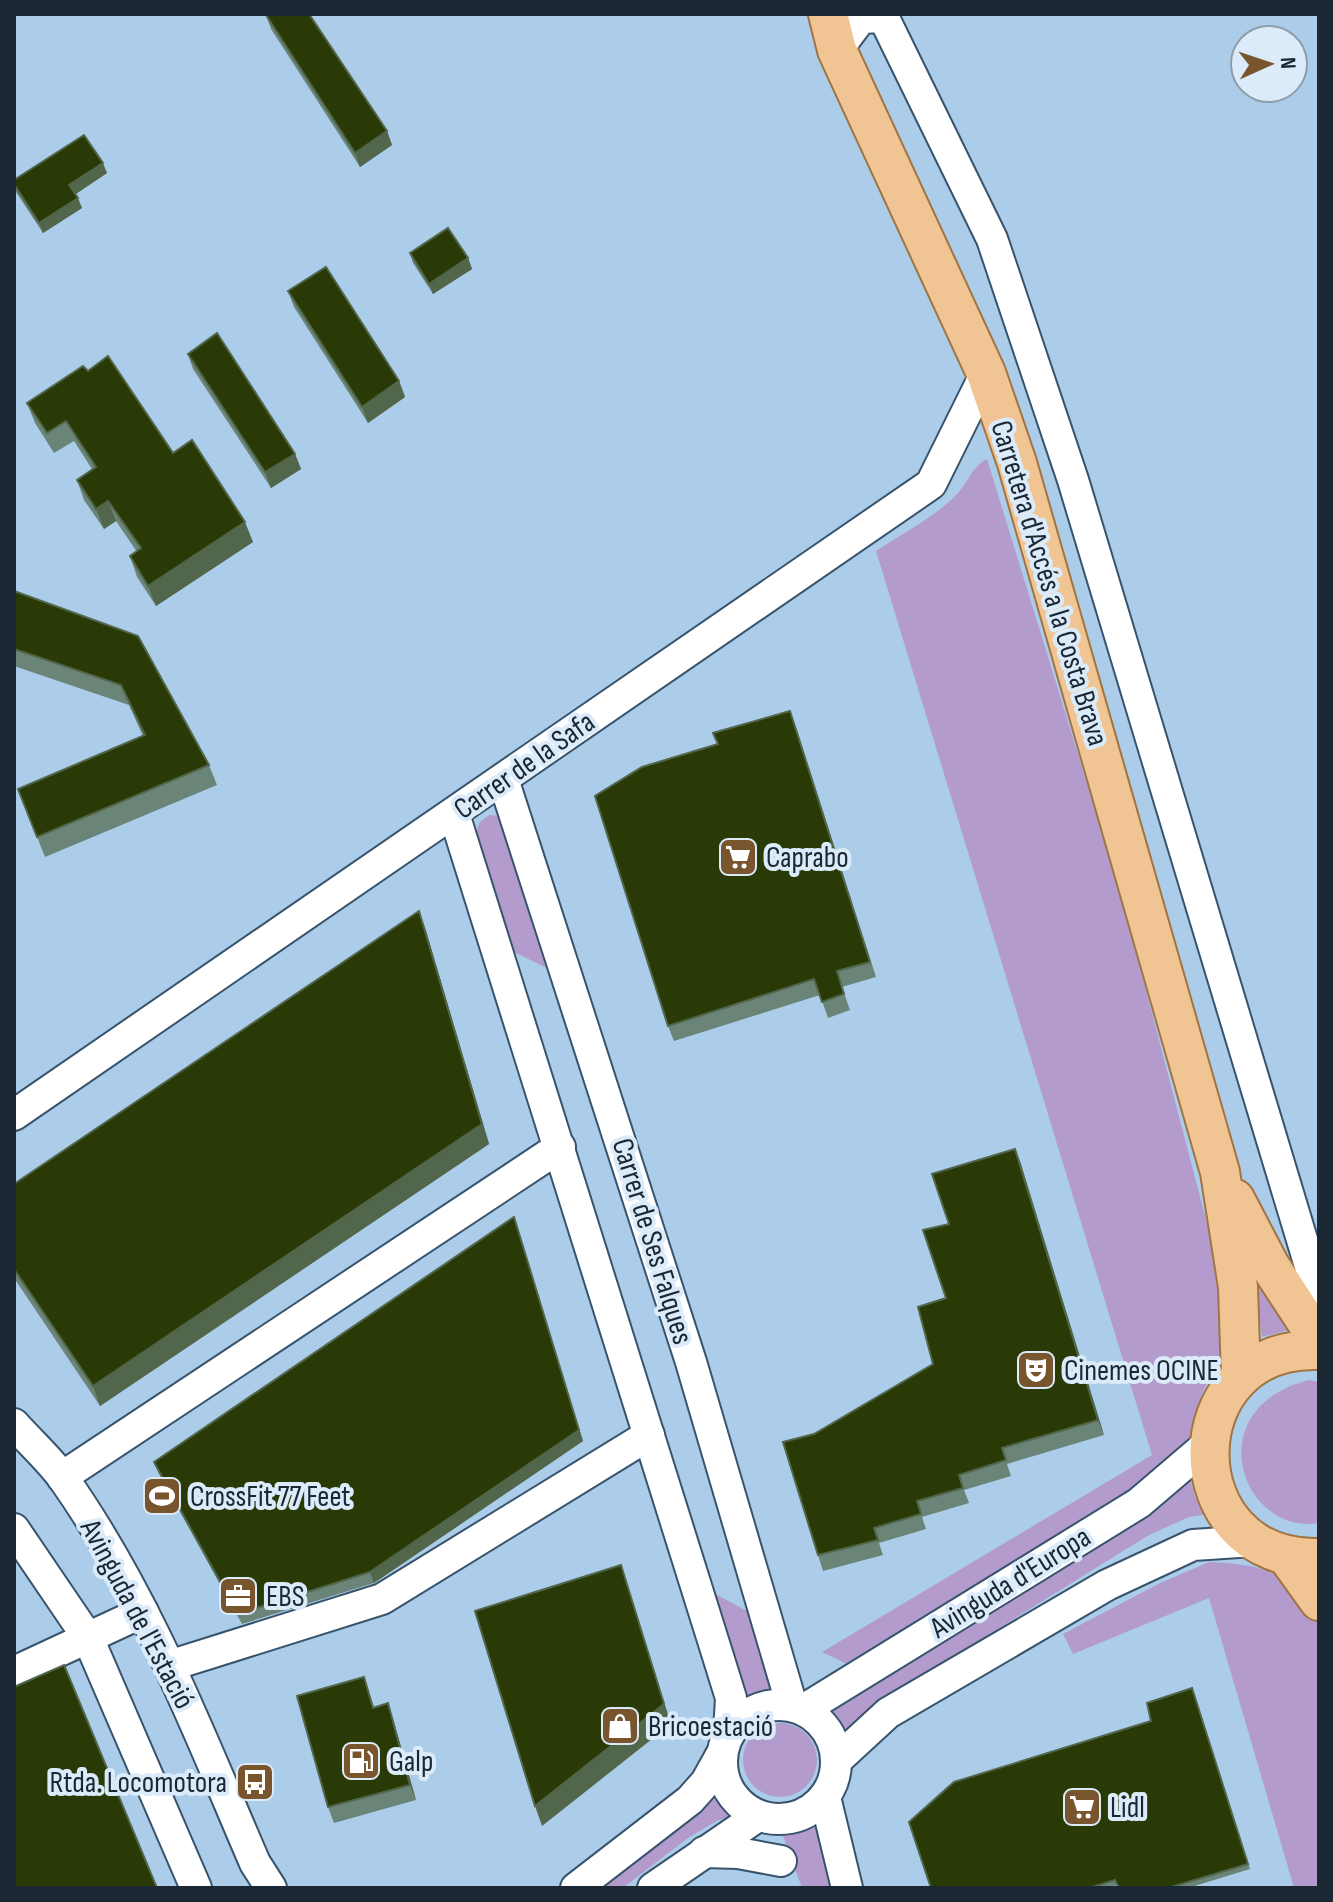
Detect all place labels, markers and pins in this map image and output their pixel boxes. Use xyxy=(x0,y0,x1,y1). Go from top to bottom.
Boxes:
supermarket icon: Caprabo xyxy=(717,836,759,878)
place label: Caprabo xyxy=(766,840,849,876)
theatre icon: Cinemes OCINE xyxy=(1015,1349,1057,1391)
place label: Cinemes OCINE xyxy=(1064,1353,1219,1389)
sports icon: CrossFit 77 Feet xyxy=(141,1475,183,1517)
place label: CrossFit 77 Feet xyxy=(190,1479,351,1515)
office icon: EBS xyxy=(217,1575,259,1617)
place label: EBS xyxy=(266,1579,305,1615)
shop icon: Bricoestació xyxy=(599,1705,641,1747)
place label: Bricoestació xyxy=(648,1709,773,1745)
fuel station icon: Galp xyxy=(340,1740,382,1782)
place label: Galp xyxy=(389,1744,433,1780)
bus stop icon: Rtda. Locomotora xyxy=(234,1761,276,1803)
place label: Rtda. Locomotora xyxy=(49,1765,227,1801)
supermarket icon: Lidl xyxy=(1061,1786,1103,1828)
place label: Lidl xyxy=(1110,1790,1145,1826)

